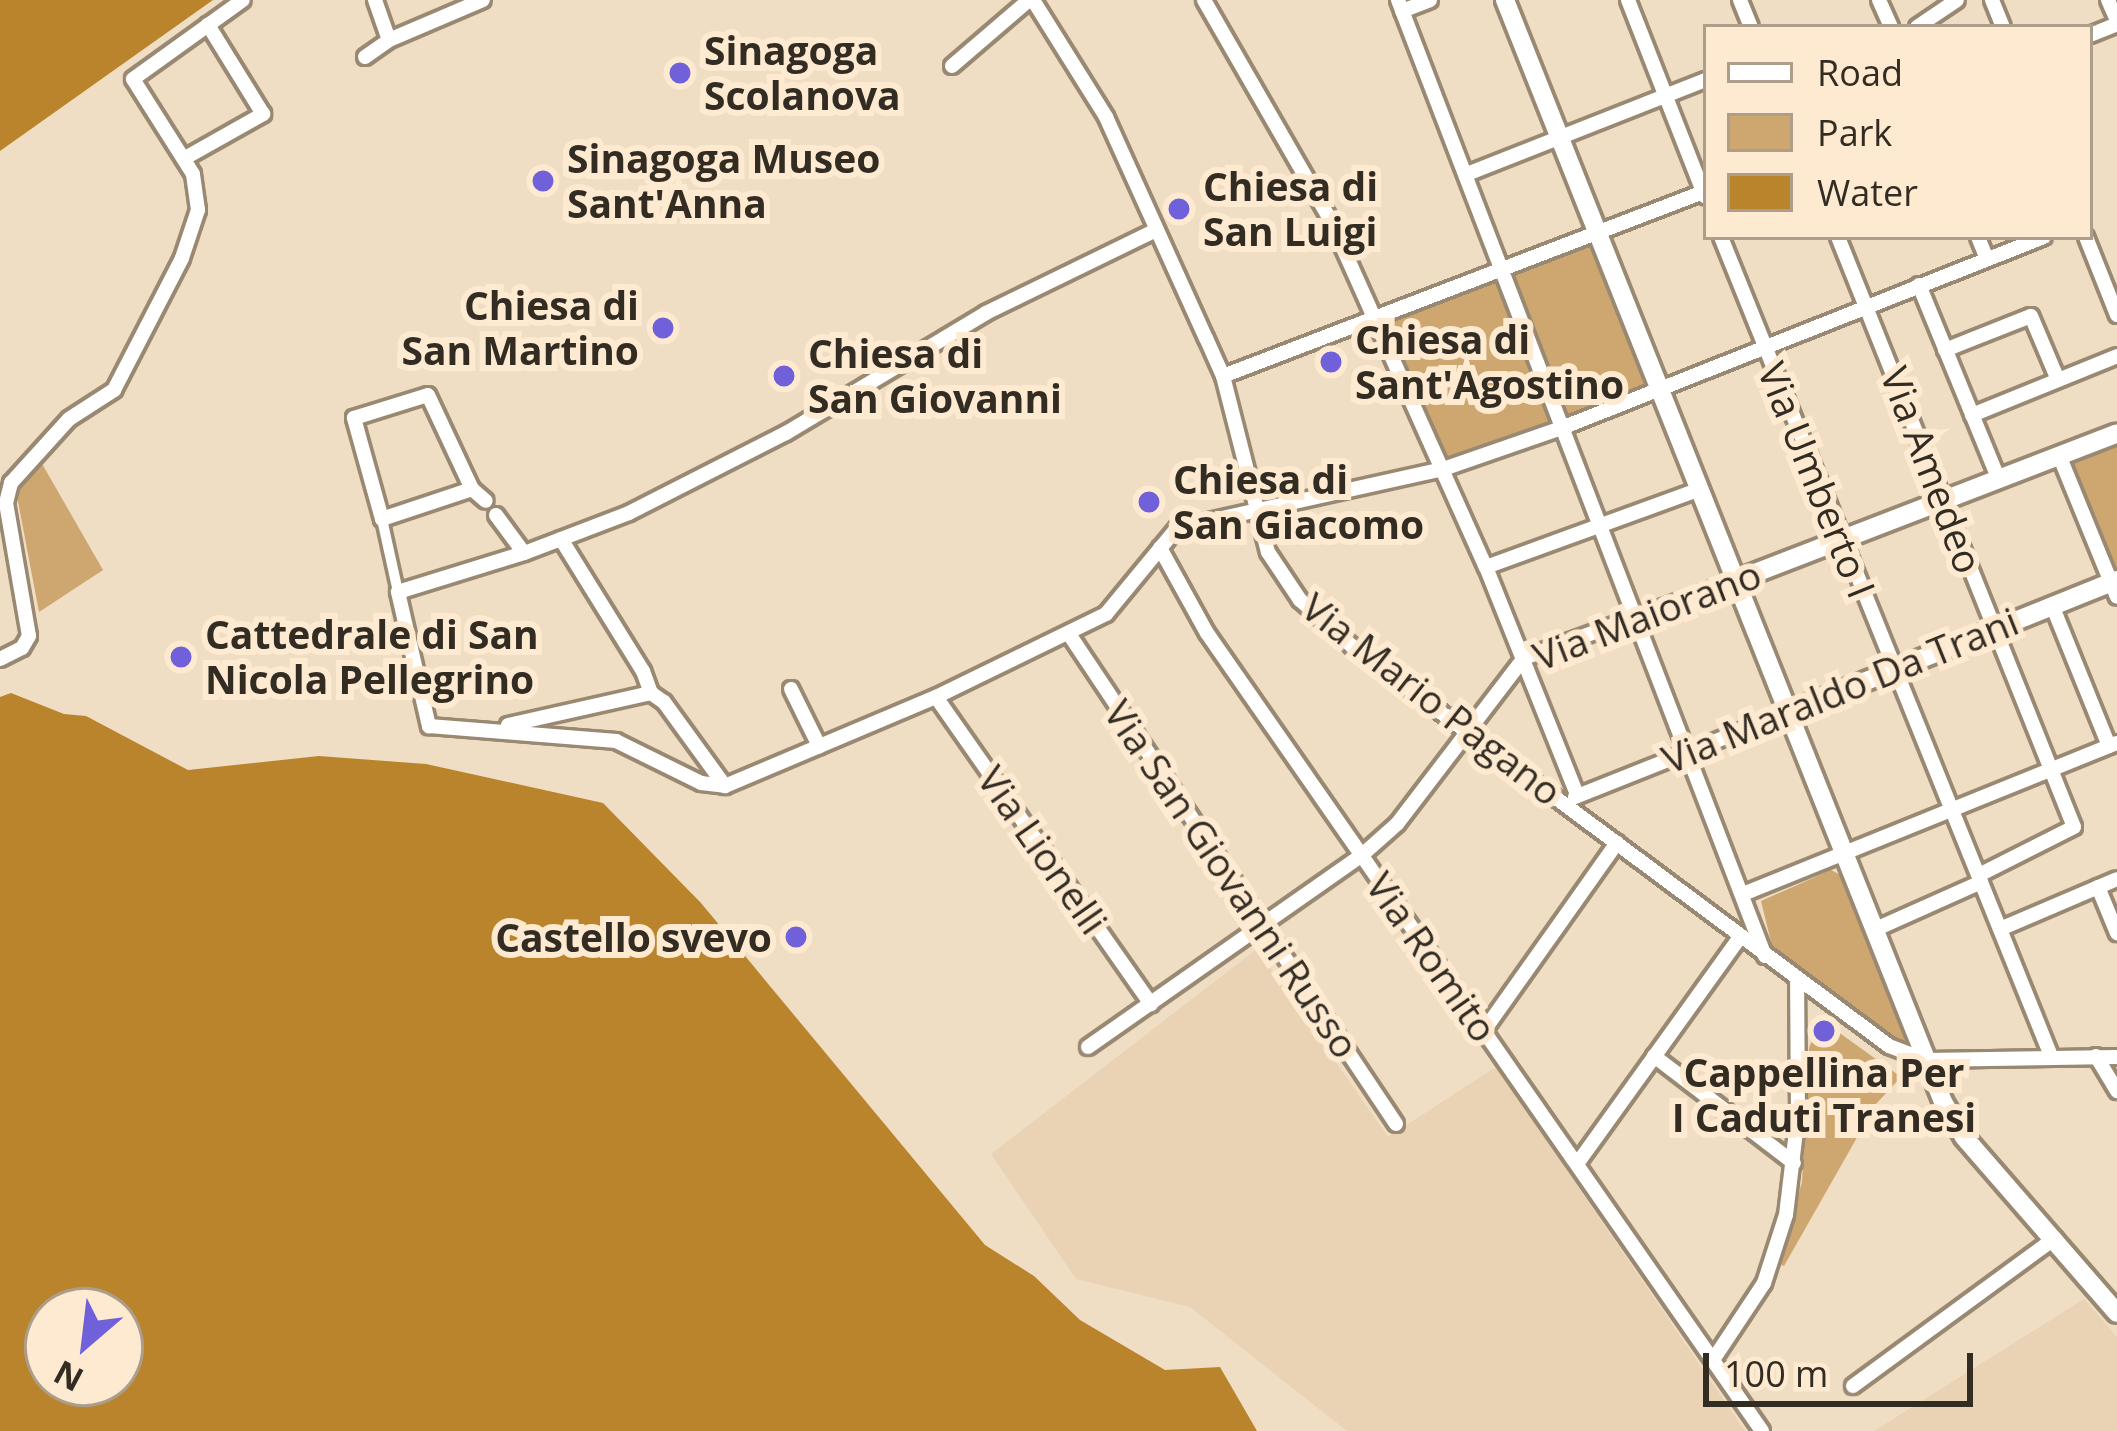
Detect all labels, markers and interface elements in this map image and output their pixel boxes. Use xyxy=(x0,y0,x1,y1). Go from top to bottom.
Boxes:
legend xyxy=(1703,24,2093,240)
place label: Sinagoga Scolanova xyxy=(704,28,901,119)
text: Road xyxy=(1817,48,1903,97)
marker: Sinagoga Scolanova xyxy=(667,60,693,86)
text: Park xyxy=(1817,108,1892,157)
place label: Sinagoga Museo Sant'Anna xyxy=(567,136,880,227)
place label: Chiesa di San Luigi xyxy=(1203,164,1378,255)
marker: Sinagoga Museo Sant'Anna xyxy=(530,168,556,194)
text: Water xyxy=(1817,168,1918,217)
marker: Chiesa di San Luigi xyxy=(1166,196,1192,222)
place label: Chiesa di San Martino xyxy=(402,283,639,374)
marker: Chiesa di San Martino xyxy=(650,315,676,341)
place label: Chiesa di Sant'Agostino xyxy=(1355,317,1624,408)
place label: Chiesa di San Giovanni xyxy=(808,331,1062,422)
marker: Chiesa di Sant'Agostino xyxy=(1318,349,1344,375)
street label: Via Umberto I xyxy=(1749,356,1885,604)
street label: Via Amedeo xyxy=(1871,360,1993,580)
marker: Chiesa di San Giovanni xyxy=(771,363,797,389)
place label: Chiesa di San Giacomo xyxy=(1173,457,1424,548)
marker: Chiesa di San Giacomo xyxy=(1136,489,1162,515)
street label: Via Maiorano xyxy=(1527,550,1767,680)
street label: Via Mario Pagano xyxy=(1293,583,1571,815)
street label: Via Maraldo Da Trani xyxy=(1655,597,2025,783)
place label: Cattedrale di San Nicola Pellegrino xyxy=(205,612,539,703)
marker: Cattedrale di San Nicola Pellegrino xyxy=(168,644,194,670)
street label: Via San Giovanni Russo xyxy=(1095,691,1369,1067)
street label: Via Lionelli xyxy=(968,757,1118,943)
street label: Via Romito xyxy=(1357,863,1507,1051)
place label: Castello svevo xyxy=(495,914,772,960)
marker: Castello svevo xyxy=(783,924,809,950)
marker: Cappellina Per I Caduti Tranesi xyxy=(1811,1018,1837,1044)
place label: Cappellina Per I Caduti Tranesi xyxy=(1672,1050,1976,1141)
north arrow xyxy=(24,1287,144,1407)
scale bar xyxy=(1709,1329,1979,1403)
text: 100 m xyxy=(1724,1349,1828,1398)
text: N xyxy=(46,1350,91,1403)

